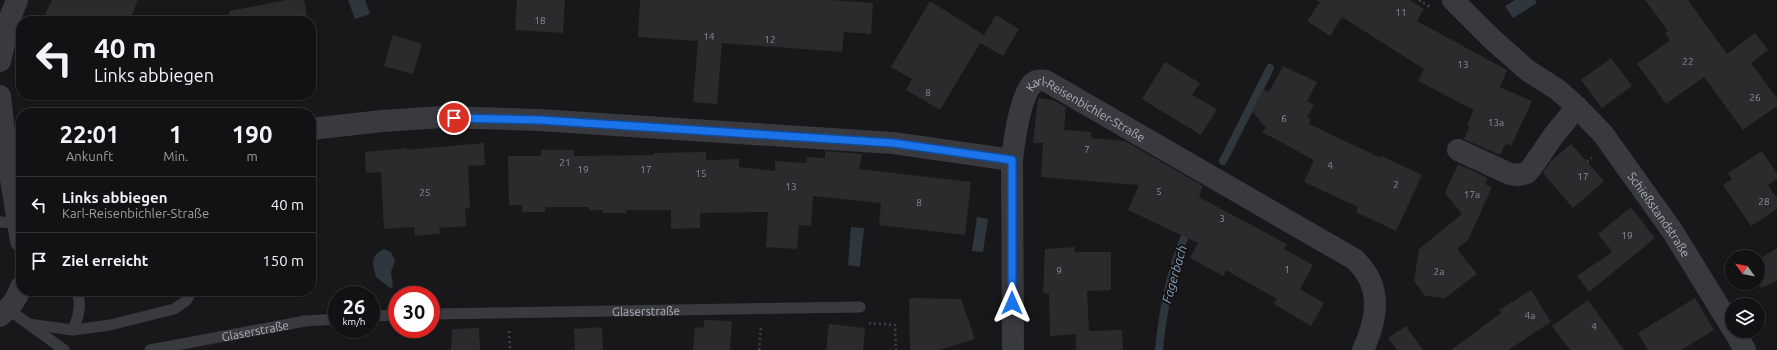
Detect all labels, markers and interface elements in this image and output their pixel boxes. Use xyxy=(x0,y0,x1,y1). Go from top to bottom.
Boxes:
house number: 11 xyxy=(1395,7,1407,18)
house number: 18 xyxy=(534,15,546,26)
house number: 14 xyxy=(703,31,715,42)
icon: left xyxy=(28,32,80,84)
text: 40 m xyxy=(94,32,156,63)
house number: 12 xyxy=(764,34,776,45)
house number: 22 xyxy=(1682,56,1694,67)
house number: 13 xyxy=(1457,59,1469,70)
text: Links abbiegen xyxy=(94,65,214,85)
street label: Karl-Reisenbichler-Straße xyxy=(1023,74,1148,144)
house number: 8 xyxy=(925,87,931,98)
house number: 26 xyxy=(1749,92,1761,103)
pin xyxy=(437,101,471,135)
icon: arrive xyxy=(443,107,465,129)
house number: 6 xyxy=(1281,113,1287,124)
house number: 13a xyxy=(1488,117,1504,128)
text: 22:01 xyxy=(60,121,120,148)
text: 1 xyxy=(169,121,183,148)
text: 190 xyxy=(232,121,272,148)
house number: 7 xyxy=(1084,144,1090,155)
text: Ankunft xyxy=(66,149,113,163)
text: Min. xyxy=(163,149,188,163)
text: m xyxy=(247,149,258,163)
house number: 21 xyxy=(559,157,571,168)
house number: 4 xyxy=(1327,160,1333,171)
house number: 19 xyxy=(577,164,589,175)
house number: 17 xyxy=(640,164,652,175)
house number: 15 xyxy=(695,168,707,179)
street label: Schießstandstraße xyxy=(1626,169,1693,259)
house number: 17 xyxy=(1577,171,1589,182)
house number: 2 xyxy=(1393,179,1399,190)
house number: 13 xyxy=(785,181,797,192)
house number: 5 xyxy=(1156,186,1162,197)
house number: 25 xyxy=(419,187,431,198)
text: Links abbiegen xyxy=(62,189,167,206)
house number: 17a xyxy=(1464,189,1480,200)
icon: left xyxy=(28,194,50,216)
text: 40 m xyxy=(271,196,304,213)
house number: 28 xyxy=(1758,196,1770,207)
house number: 8 xyxy=(916,197,922,208)
text: Karl-Reisenbichler-Straße xyxy=(62,206,209,220)
house number: 3 xyxy=(1219,213,1225,224)
house number: 19 xyxy=(1621,230,1633,241)
water label: Fagerbach xyxy=(1159,243,1189,305)
icon: arrive xyxy=(28,250,50,272)
north arrow xyxy=(1725,250,1765,290)
map controls xyxy=(1725,250,1765,338)
text: Ziel erreicht xyxy=(62,252,148,269)
text: 150 m xyxy=(262,252,304,269)
house number: 1 xyxy=(1284,264,1290,275)
house number: 9 xyxy=(1056,265,1062,276)
house number: 2a xyxy=(1434,266,1444,277)
position arrow xyxy=(991,282,1033,324)
speed limit sign: 30 xyxy=(388,286,440,338)
text: 26 xyxy=(343,295,365,318)
button: layers xyxy=(1725,298,1765,338)
street label: Glaserstraße xyxy=(612,303,680,318)
house number: 4a xyxy=(1525,310,1535,321)
text: km/h xyxy=(342,316,366,327)
street label: Glaserstraße xyxy=(220,318,290,343)
house number: 4 xyxy=(1591,321,1597,332)

